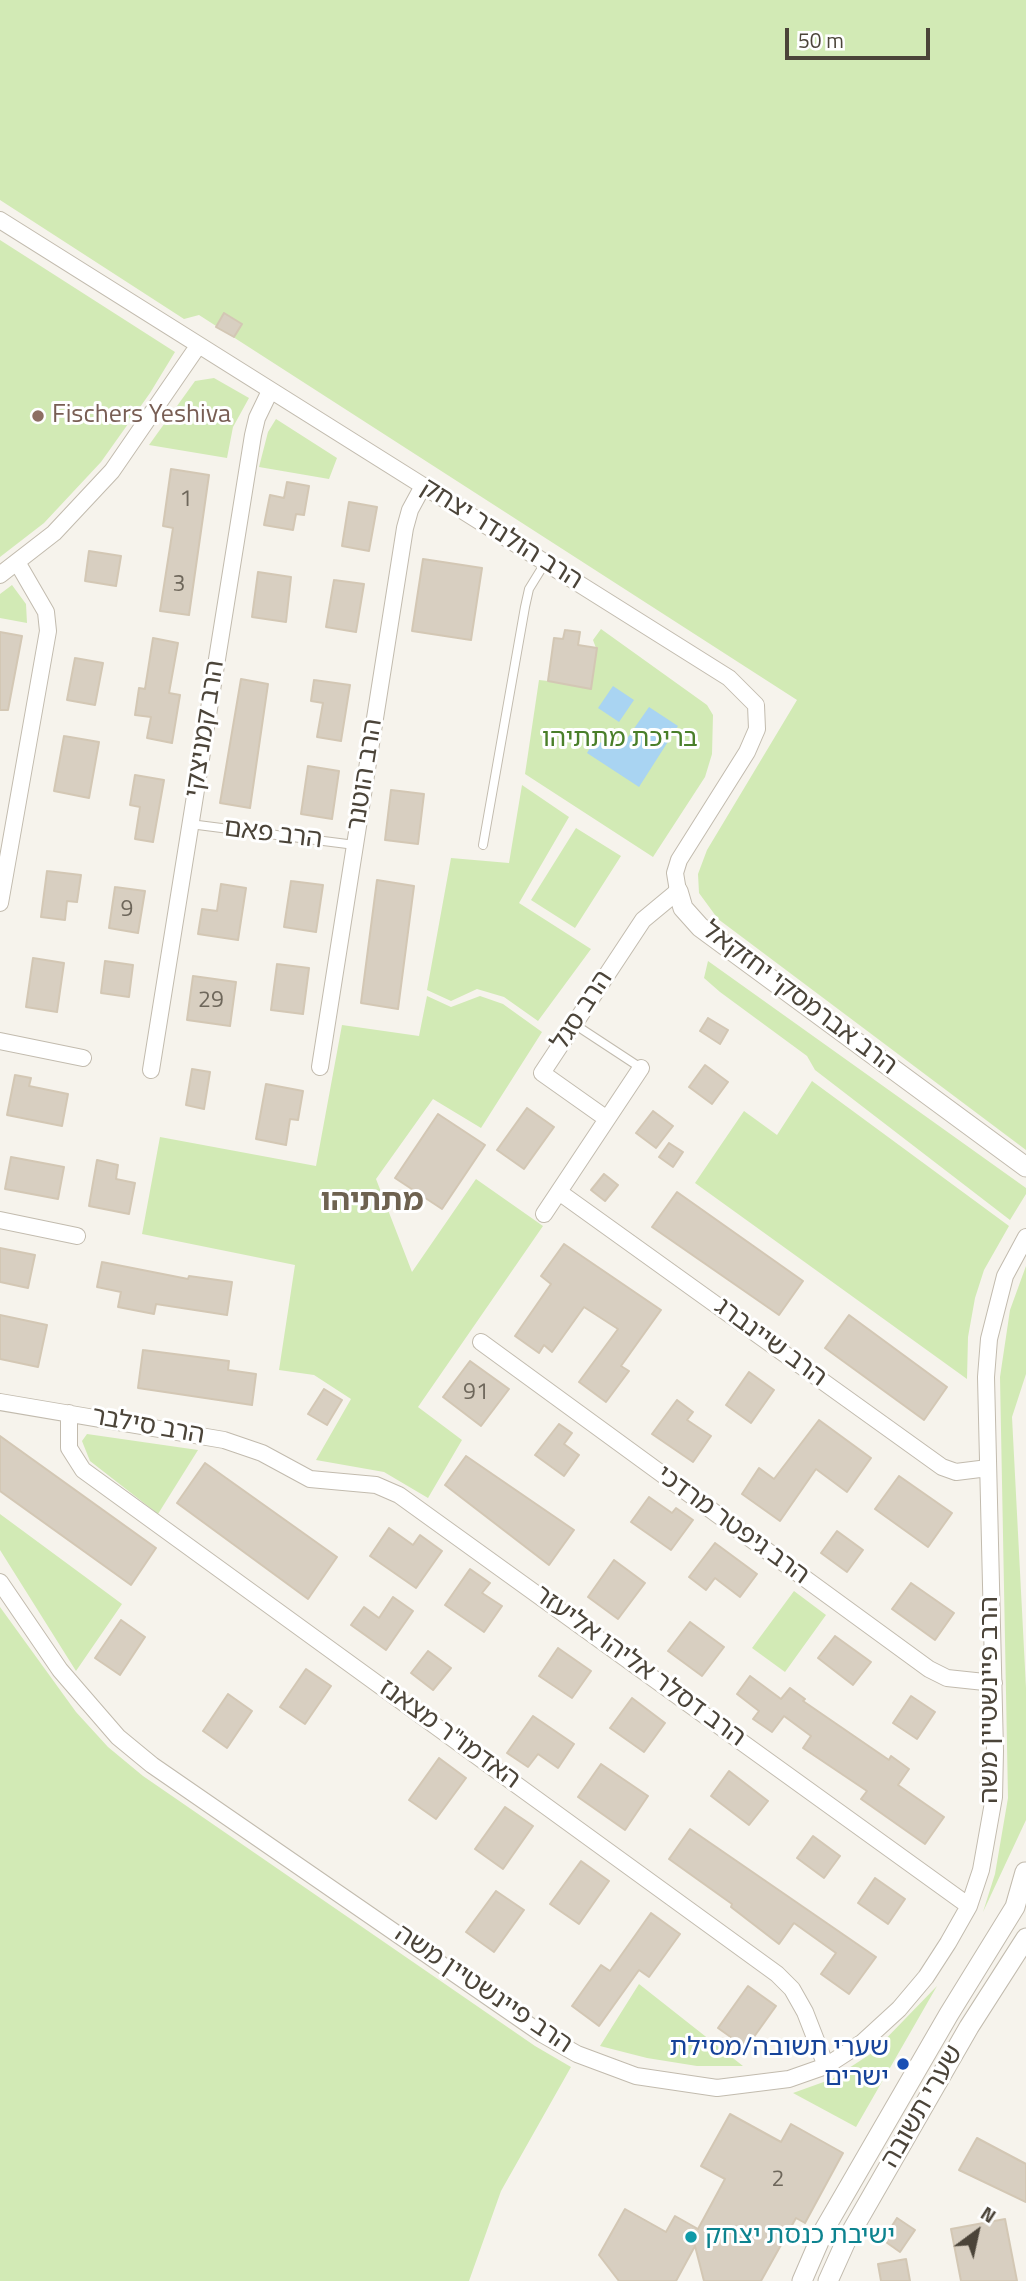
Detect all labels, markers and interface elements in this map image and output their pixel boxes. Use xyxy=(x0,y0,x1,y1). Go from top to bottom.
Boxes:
scale bar xyxy=(788,14,933,58)
text: 50 m xyxy=(798,24,844,56)
place label: Fischers Yeshiva xyxy=(52,400,231,432)
marker: Fischers Yeshiva xyxy=(30,408,46,424)
street label: הרב הולנדר יצחק xyxy=(414,473,588,597)
house number: 1 xyxy=(180,486,192,514)
house number: 3 xyxy=(173,571,185,599)
street label: הרב קמניצקי xyxy=(180,658,232,800)
street label: הרב הוטנר xyxy=(342,717,390,833)
park label: בריכת מתתיהו xyxy=(542,724,698,756)
street label: הרב פאם xyxy=(222,813,324,857)
house number: 9 xyxy=(121,896,133,924)
street label: הרב אברמסקי יחזקאל xyxy=(695,916,903,1082)
street label: הרב סגל xyxy=(546,965,620,1057)
house number: 29 xyxy=(198,987,224,1015)
district label: מתתיהו xyxy=(320,1185,424,1221)
street label: הרב שיינברג xyxy=(708,1292,832,1394)
house number: 91 xyxy=(463,1379,489,1407)
street label: הרב סילבר xyxy=(89,1402,207,1452)
street label: הרב גיפטר מרדכי xyxy=(649,1460,815,1592)
street label: הרב דסלר אליהו אליעזר xyxy=(527,1580,751,1754)
street label: הרב פיינשטיין משה xyxy=(975,1596,1007,1804)
street label: האדמו"ר מצאנז xyxy=(372,1673,526,1797)
street label: הרב פיינשטיין משה xyxy=(388,1919,578,2061)
place label: שערי תשובה/מסילת ישרים xyxy=(670,2033,889,2094)
street label: שערי תשובה xyxy=(875,2040,971,2174)
marker: שערי תשובה/מסילת ישרים xyxy=(895,2056,911,2072)
house number: 2 xyxy=(772,2166,784,2194)
north arrow xyxy=(942,2197,1012,2267)
text: N xyxy=(975,2198,1002,2230)
place label: ישיבת כנסת יצחק xyxy=(705,2221,895,2253)
marker: ישיבת כנסת יצחק xyxy=(683,2229,699,2245)

